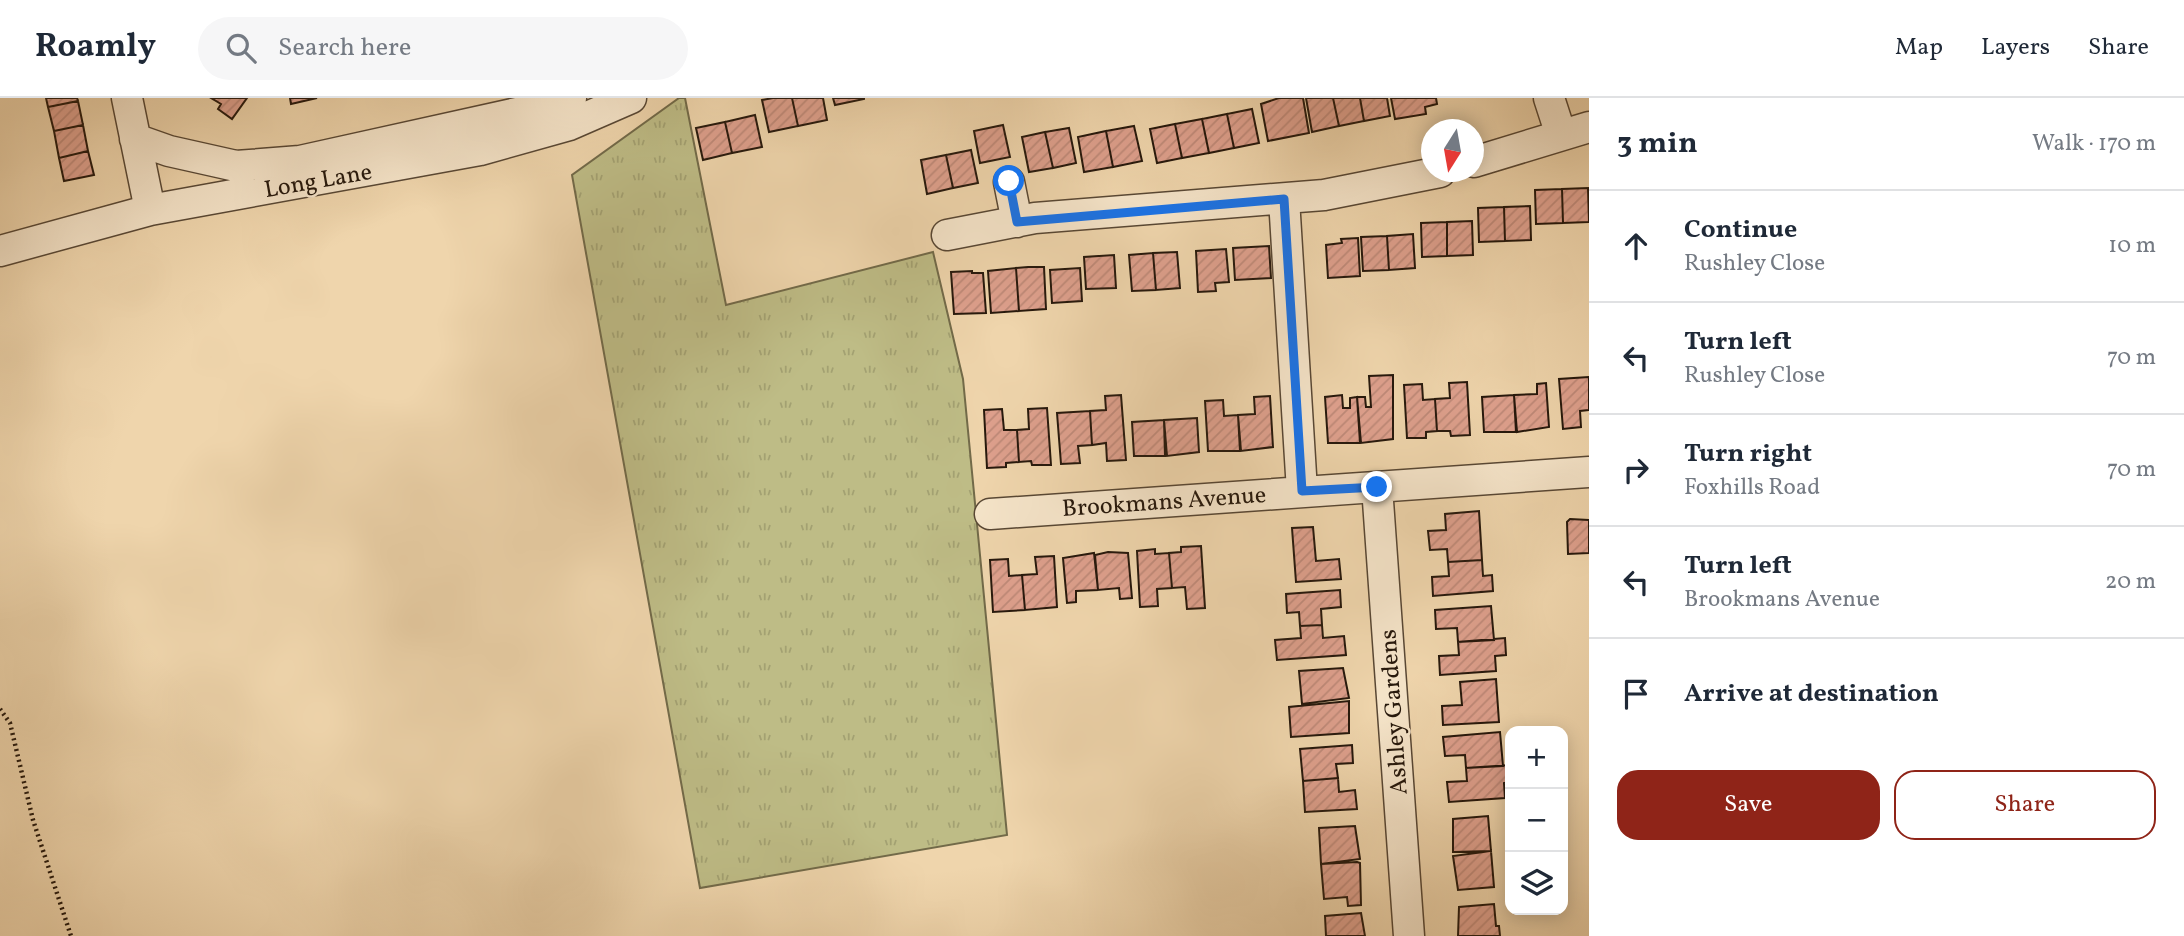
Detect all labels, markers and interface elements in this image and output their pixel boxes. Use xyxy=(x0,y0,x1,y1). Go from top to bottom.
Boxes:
search box xyxy=(198,17,688,80)
text: Roamly xyxy=(35,25,156,71)
icon: search xyxy=(222,29,260,67)
text: Search here xyxy=(278,30,411,66)
text: Map xyxy=(1895,31,1943,65)
text: Layers xyxy=(1981,31,2050,65)
text: Share xyxy=(2088,31,2149,65)
north arrow xyxy=(1421,119,1484,182)
text: 3 min xyxy=(1617,123,1698,165)
text: Walk · 170 m xyxy=(2032,128,2156,160)
street label: Long Lane xyxy=(262,156,375,208)
route start xyxy=(993,165,1024,196)
text: Continue xyxy=(1684,212,1797,248)
icon: ahead xyxy=(1617,227,1655,265)
text: 10 m xyxy=(2108,230,2156,262)
text: Rushley Close xyxy=(1684,248,1825,280)
text: Turn left xyxy=(1684,324,1792,360)
icon: left xyxy=(1617,339,1655,377)
text: 70 m xyxy=(2107,342,2156,374)
text: Rushley Close xyxy=(1684,360,1825,392)
text: Turn right xyxy=(1684,436,1812,472)
icon: right xyxy=(1617,451,1655,489)
text: 70 m xyxy=(2107,454,2156,486)
route end xyxy=(1361,471,1392,502)
text: Foxhills Road xyxy=(1684,472,1820,504)
street label: Brookmans Avenue xyxy=(1061,479,1267,527)
text: Turn left xyxy=(1684,548,1792,584)
icon: left xyxy=(1617,563,1655,601)
text: 20 m xyxy=(2105,566,2156,598)
text: Brookmans Avenue xyxy=(1684,584,1880,616)
street label: Ashley Gardens xyxy=(1372,628,1418,796)
icon: arrive xyxy=(1617,675,1655,713)
text: Arrive at destination xyxy=(1684,676,1939,712)
map controls xyxy=(1505,726,1568,915)
button: + xyxy=(1505,726,1568,789)
button: Save xyxy=(1617,770,1880,840)
button: Share xyxy=(1894,770,2156,840)
button: − xyxy=(1505,789,1568,852)
button: layers xyxy=(1505,852,1568,915)

